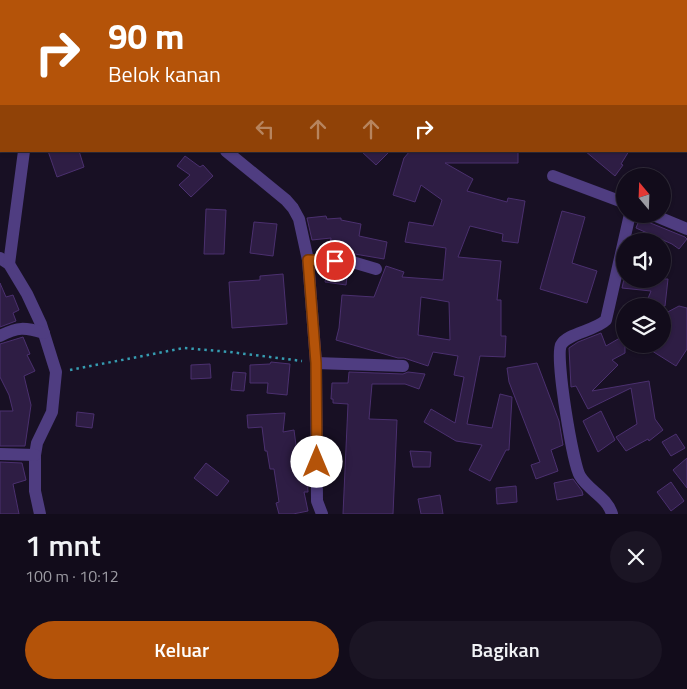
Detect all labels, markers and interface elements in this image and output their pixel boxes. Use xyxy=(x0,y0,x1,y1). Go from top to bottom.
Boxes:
text: 90 m xyxy=(108,9,184,63)
icon: right xyxy=(25,20,90,85)
text: Belok kanan xyxy=(108,57,221,91)
icon: left xyxy=(251,115,279,143)
icon: ahead xyxy=(304,115,332,143)
icon: ahead xyxy=(357,115,385,143)
icon: right xyxy=(410,115,438,143)
north arrow xyxy=(616,168,671,222)
map controls xyxy=(616,168,671,353)
button: sound xyxy=(616,233,671,288)
pin xyxy=(314,240,356,282)
icon: arrive xyxy=(321,247,349,275)
button: layers xyxy=(616,298,671,353)
position arrow xyxy=(290,435,342,487)
text: 1 mnt xyxy=(25,522,101,568)
button: close xyxy=(610,531,662,583)
text: 100 m · 10:12 xyxy=(25,564,119,588)
button: Keluar xyxy=(25,621,339,679)
button: Bagikan xyxy=(349,621,662,679)

